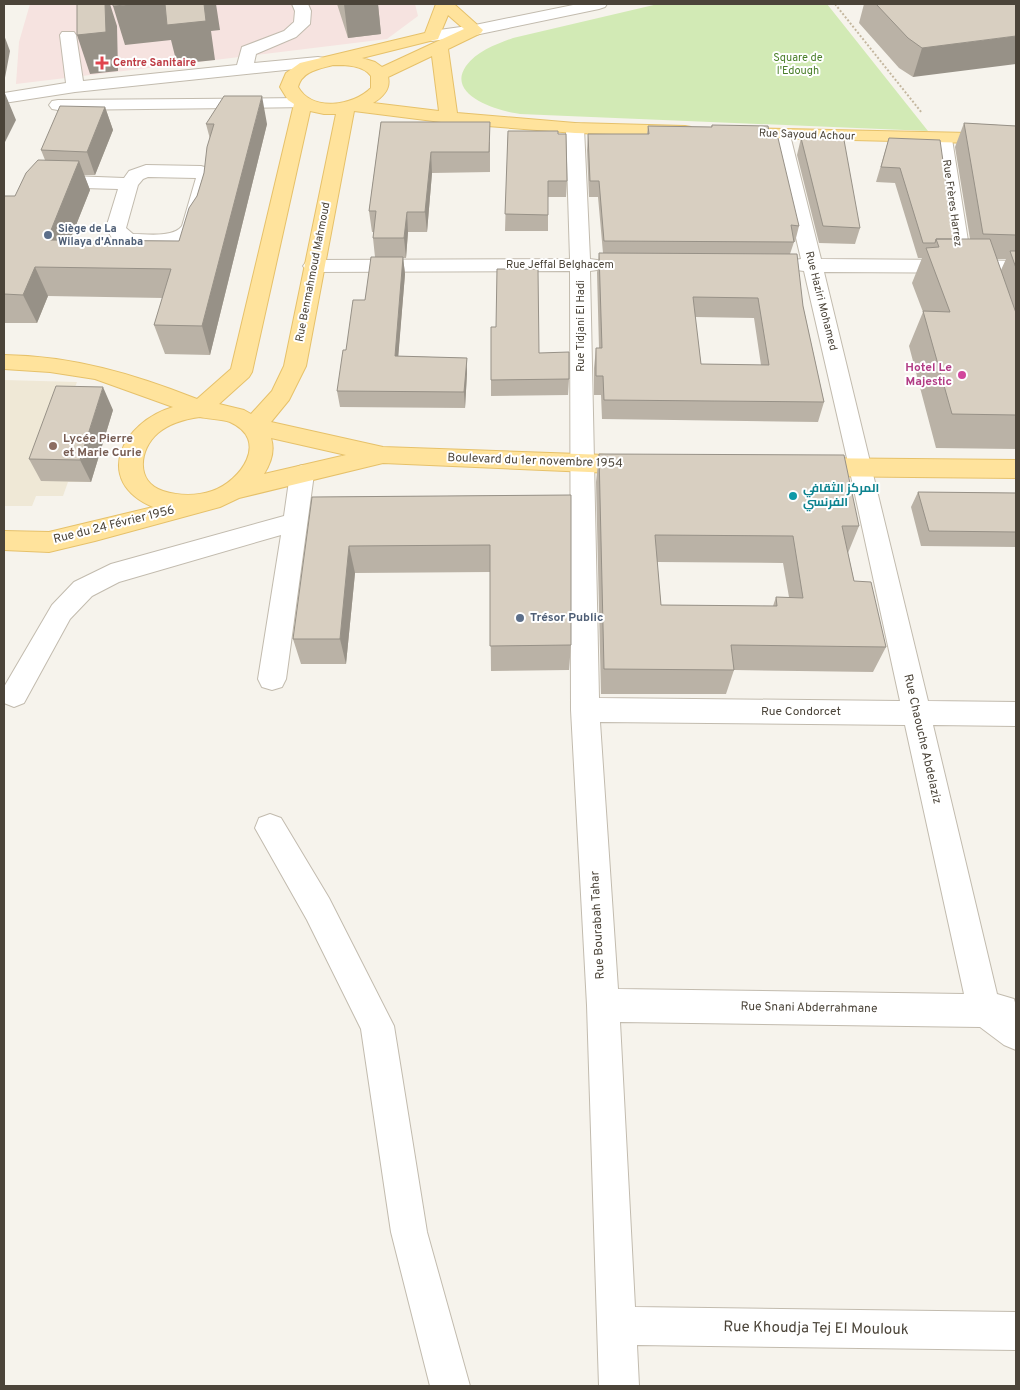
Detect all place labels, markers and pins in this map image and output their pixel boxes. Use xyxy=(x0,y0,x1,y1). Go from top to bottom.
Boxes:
marker: Centre Sanitaire xyxy=(95,56,109,70)
place label: Centre Sanitaire xyxy=(113,56,196,70)
place label: Siège de La Wilaya d'Annaba xyxy=(58,222,143,249)
marker: Siège de La Wilaya d'Annaba xyxy=(42,229,54,241)
place label: Hotel Le Majestic xyxy=(905,360,952,390)
marker: Hotel Le Majestic xyxy=(956,369,968,381)
place label: Lycée Pierre et Marie Curie xyxy=(63,431,142,461)
marker: Lycée Pierre et Marie Curie xyxy=(47,440,59,452)
place label: المركز الثقافي الفرنسي xyxy=(803,481,879,512)
marker: المركز الثقافي الفرنسي xyxy=(787,490,799,502)
place label: Trésor Public xyxy=(530,610,603,626)
marker: Trésor Public xyxy=(514,612,526,624)

